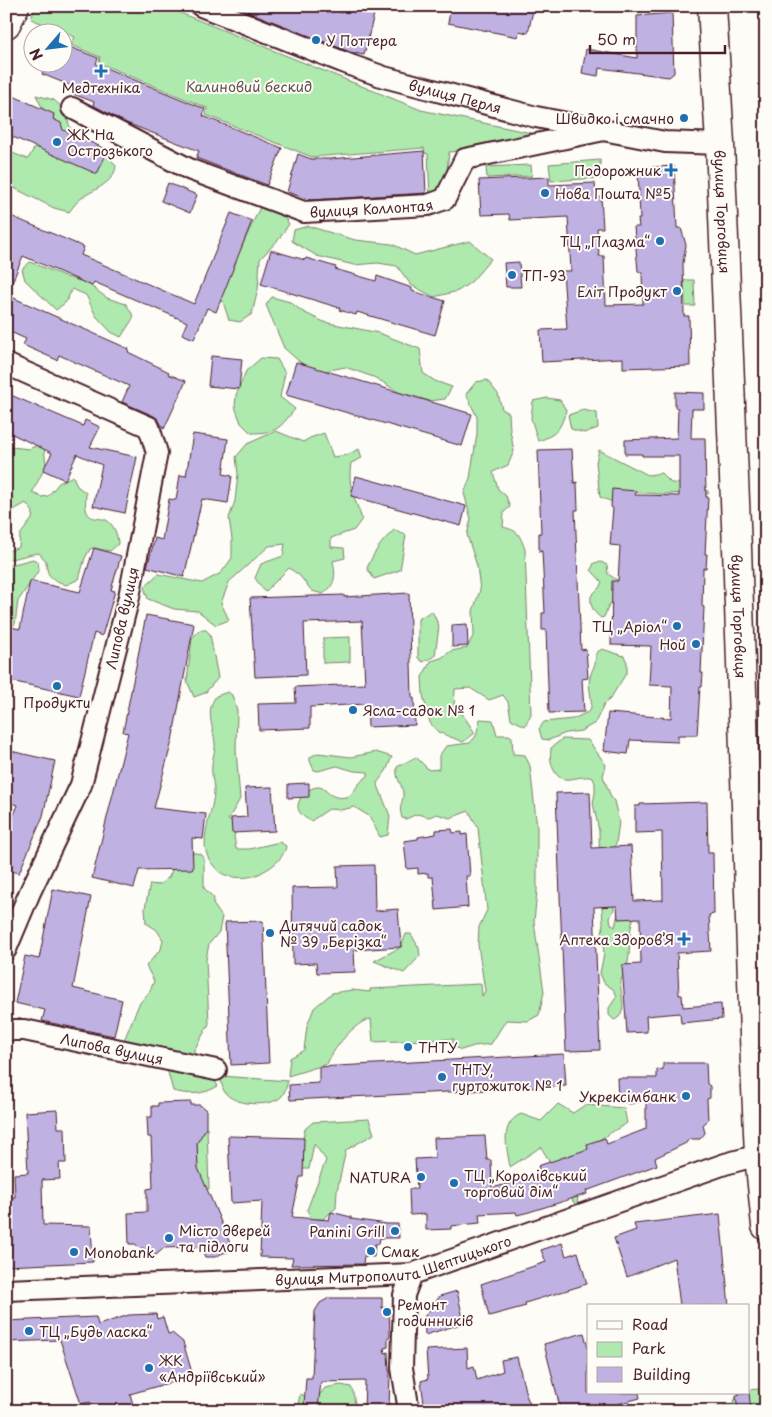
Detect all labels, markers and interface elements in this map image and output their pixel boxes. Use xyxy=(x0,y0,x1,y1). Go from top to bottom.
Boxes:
north arrow xyxy=(22,22,72,72)
scale bar xyxy=(590,22,724,54)
text: 50 m xyxy=(597,27,636,50)
place label: У Поттера xyxy=(326,30,397,51)
marker: У Поттера xyxy=(310,34,322,46)
text: N xyxy=(24,45,48,64)
marker: Медтехніка xyxy=(95,65,107,77)
street label: вулиця Перля xyxy=(407,74,504,118)
park label: Калиновий бескид xyxy=(186,76,312,97)
place label: Медтехніка xyxy=(62,77,140,98)
place label: Швидко і смачно xyxy=(556,108,674,129)
marker: Швидко і смачно xyxy=(678,112,690,124)
place label: ЖК На Острозького xyxy=(66,124,153,161)
marker: ЖК На Острозького xyxy=(51,136,63,148)
street label: вулиця Торговиця xyxy=(710,149,736,274)
place label: Подорожник xyxy=(574,160,662,181)
marker: Подорожник xyxy=(665,164,677,176)
place label: Нова Пошта №5 xyxy=(555,183,671,204)
marker: Нова Пошта №5 xyxy=(539,187,551,199)
street label: вулиця Коллонтая xyxy=(309,194,436,222)
place label: ТЦ „Плазма“ xyxy=(560,231,650,252)
marker: ТЦ „Плазма“ xyxy=(654,235,666,247)
place label: ТП-93 xyxy=(522,265,566,286)
marker: ТП-93 xyxy=(506,269,518,281)
place label: Еліт Продукт xyxy=(577,281,667,302)
marker: Еліт Продукт xyxy=(671,285,683,297)
street label: вулиця Торговиця xyxy=(727,554,752,679)
street label: Липова вулиця xyxy=(100,565,144,671)
place label: ТЦ „Аріол“ xyxy=(592,616,667,637)
marker: ТЦ „Аріол“ xyxy=(671,620,683,632)
place label: Ной xyxy=(659,634,686,655)
marker: Ной xyxy=(690,638,702,650)
marker: Продукти xyxy=(51,680,63,692)
place label: Продукти xyxy=(23,692,91,713)
place label: Ясла-садок № 1 xyxy=(363,700,475,721)
marker: Ясла-садок № 1 xyxy=(347,704,359,716)
place label: Дитячий садок № 39 „Берізка“ xyxy=(279,915,387,952)
marker: Дитячий садок № 39 „Берізка“ xyxy=(264,927,276,939)
place label: Аптека Здоров’Я xyxy=(560,929,674,950)
marker: Аптека Здоров’Я xyxy=(678,933,690,945)
street label: Липова вулиця xyxy=(59,1027,165,1069)
place label: ТНТУ xyxy=(418,1037,458,1058)
marker: ТНТУ xyxy=(402,1041,414,1053)
place label: ТНТУ, гуртожиток № 1 xyxy=(452,1059,563,1096)
marker: ТНТУ, гуртожиток № 1 xyxy=(436,1071,448,1083)
place label: Укрексімбанк xyxy=(579,1086,677,1107)
marker: Укрексімбанк xyxy=(680,1090,692,1102)
place label: ТЦ „Королівський торговий дім“ xyxy=(464,1165,587,1202)
place label: NATURA xyxy=(349,1167,411,1188)
marker: NATURA xyxy=(415,1171,427,1183)
marker: ТЦ „Королівський торговий дім“ xyxy=(448,1177,460,1189)
place label: Місто дверей та підлоги xyxy=(179,1220,271,1257)
place label: Panini Grill xyxy=(309,1221,385,1242)
marker: Panini Grill xyxy=(389,1225,401,1237)
street label: вулиця Митрополита Шептицького xyxy=(275,1229,514,1290)
marker: Місто дверей та підлоги xyxy=(163,1232,175,1244)
place label: Смак xyxy=(381,1241,420,1262)
place label: Monobank xyxy=(84,1242,155,1263)
marker: Смак xyxy=(365,1245,377,1257)
marker: Monobank xyxy=(68,1246,80,1258)
place label: Ремонт годинників xyxy=(397,1294,473,1331)
legend xyxy=(587,1304,750,1394)
marker: Ремонт годинників xyxy=(381,1306,393,1318)
text: Road xyxy=(632,1312,668,1335)
place label: ТЦ „Будь ласка“ xyxy=(39,1321,152,1342)
marker: ТЦ „Будь ласка“ xyxy=(23,1325,35,1337)
text: Park xyxy=(632,1336,666,1359)
place label: ЖК «Андріївський» xyxy=(158,1350,266,1387)
marker: ЖК «Андріївський» xyxy=(143,1362,155,1374)
text: Building xyxy=(632,1362,691,1385)

